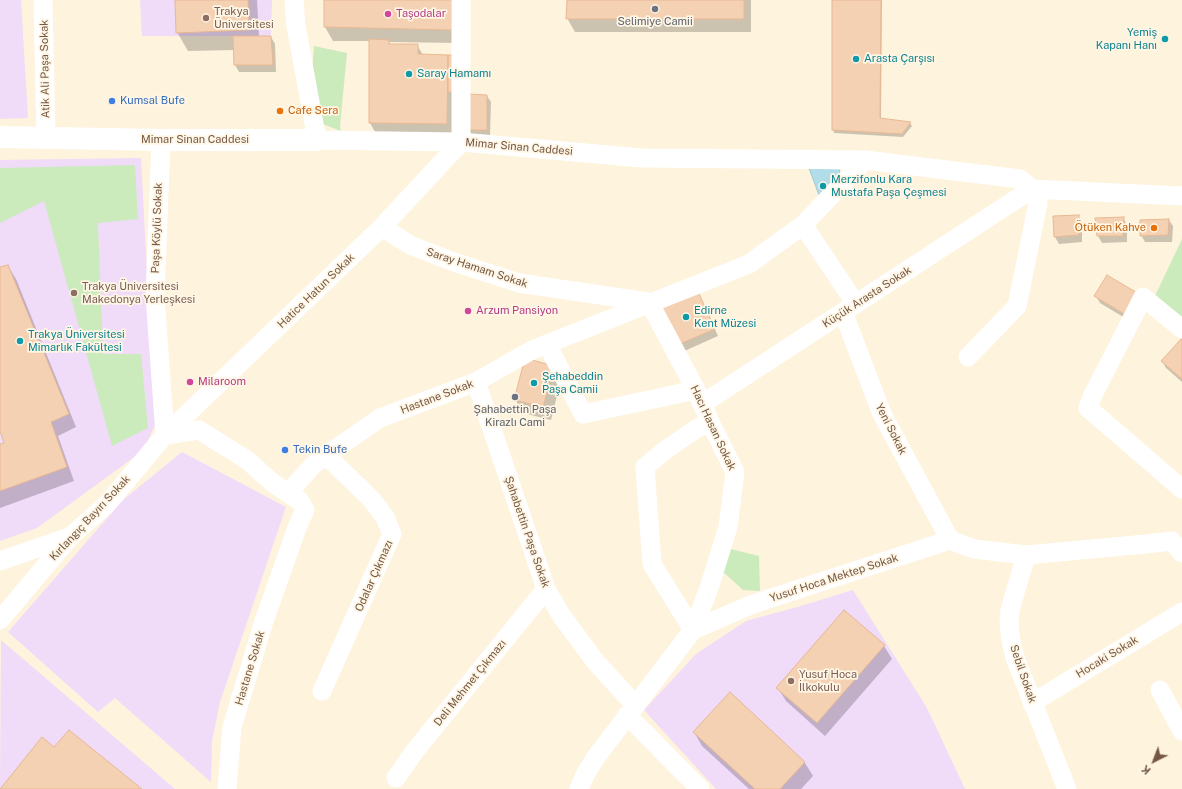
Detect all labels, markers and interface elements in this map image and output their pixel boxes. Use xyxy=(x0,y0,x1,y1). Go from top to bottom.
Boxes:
marker: Selimiye Camii xyxy=(650,4,660,14)
place label: Trakya Üniversitesi xyxy=(214,5,274,31)
place label: Taşodalar xyxy=(396,7,446,21)
marker: Taşodalar xyxy=(383,9,393,19)
marker: Trakya Üniversitesi xyxy=(201,13,211,23)
place label: Selimiye Camii xyxy=(617,15,693,29)
street label: Atik Ali Paşa Sokak xyxy=(38,20,52,118)
place label: Yemiş Kapanı Hanı xyxy=(1096,26,1157,52)
marker: Yemiş Kapanı Hanı xyxy=(1160,34,1170,44)
place label: Arasta Çarşısı xyxy=(864,52,935,66)
marker: Arasta Çarşısı xyxy=(851,54,861,64)
place label: Saray Hamamı xyxy=(417,67,491,81)
marker: Saray Hamamı xyxy=(404,69,414,79)
place label: Kumsal Bufe xyxy=(120,94,185,108)
marker: Kumsal Bufe xyxy=(107,96,117,106)
place label: Cafe Sera xyxy=(288,104,338,118)
marker: Cafe Sera xyxy=(275,106,285,116)
street label: Mimar Sinan Caddesi xyxy=(141,133,249,147)
street label: Mimar Sinan Caddesi xyxy=(465,136,573,158)
place label: Merzifonlu Kara Mustafa Paşa Çeşmesi xyxy=(831,173,946,199)
marker: Merzifonlu Kara Mustafa Paşa Çeşmesi xyxy=(818,181,828,191)
street label: Paşa Köylü Sokak xyxy=(149,183,165,273)
place label: Ötüken Kahve xyxy=(1075,221,1146,235)
marker: Ötüken Kahve xyxy=(1149,223,1159,233)
street label: Saray Hamam Sokak xyxy=(425,245,529,291)
street label: Hatice Hatun Sokak xyxy=(275,251,357,331)
street label: Küçük Arasta Sokak xyxy=(820,263,914,331)
place label: Trakya Üniversitesi Makedonya Yerleşkesi xyxy=(82,280,195,306)
marker: Trakya Üniversitesi Makedonya Yerleşkesi xyxy=(69,288,79,298)
place label: Arzum Pansiyon xyxy=(476,304,558,318)
place label: Edirne Kent Müzesi xyxy=(694,304,756,330)
marker: Arzum Pansiyon xyxy=(463,306,473,316)
marker: Edirne Kent Müzesi xyxy=(681,312,691,322)
place label: Trakya Üniversitesi Mimarlık Fakültesi xyxy=(28,328,125,354)
marker: Trakya Üniversitesi Mimarlık Fakültesi xyxy=(15,336,25,346)
place label: Şehabeddin Paşa Camii xyxy=(542,370,603,396)
place label: Milaroom xyxy=(198,375,246,389)
marker: Milaroom xyxy=(185,377,195,387)
street label: Hastane Sokak xyxy=(399,377,475,417)
marker: Şehabeddin Paşa Camii xyxy=(529,378,539,388)
street label: Hacı Hasan Sokak xyxy=(687,383,739,473)
marker: Şahabettin Paşa Kirazlı Cami xyxy=(510,392,520,402)
street label: Yeni Sokak xyxy=(872,401,910,457)
place label: Şahabettin Paşa Kirazlı Cami xyxy=(474,403,556,429)
place label: Tekin Bufe xyxy=(293,443,347,457)
marker: Tekin Bufe xyxy=(280,445,290,455)
street label: Kırlangıç Bayırı Sokak xyxy=(47,473,133,563)
street label: Şahabettin Paşa Sokak xyxy=(502,474,552,590)
street label: Odalar Çıkmazı xyxy=(352,538,396,614)
street label: Yusuf Hoca Mektep Sokak xyxy=(768,551,900,605)
street label: Hastane Sokak xyxy=(232,629,268,707)
street label: Hocaki Sokak xyxy=(1074,633,1140,681)
street label: Deli Mehmet Çıkmazı xyxy=(431,637,509,729)
street label: Sebil Sokak xyxy=(1007,643,1039,705)
place label: Yusuf Hoca İlkokulu xyxy=(799,668,857,694)
marker: Yusuf Hoca İlkokulu xyxy=(786,676,796,686)
north arrow xyxy=(1134,741,1174,781)
text: K xyxy=(1139,763,1153,777)

